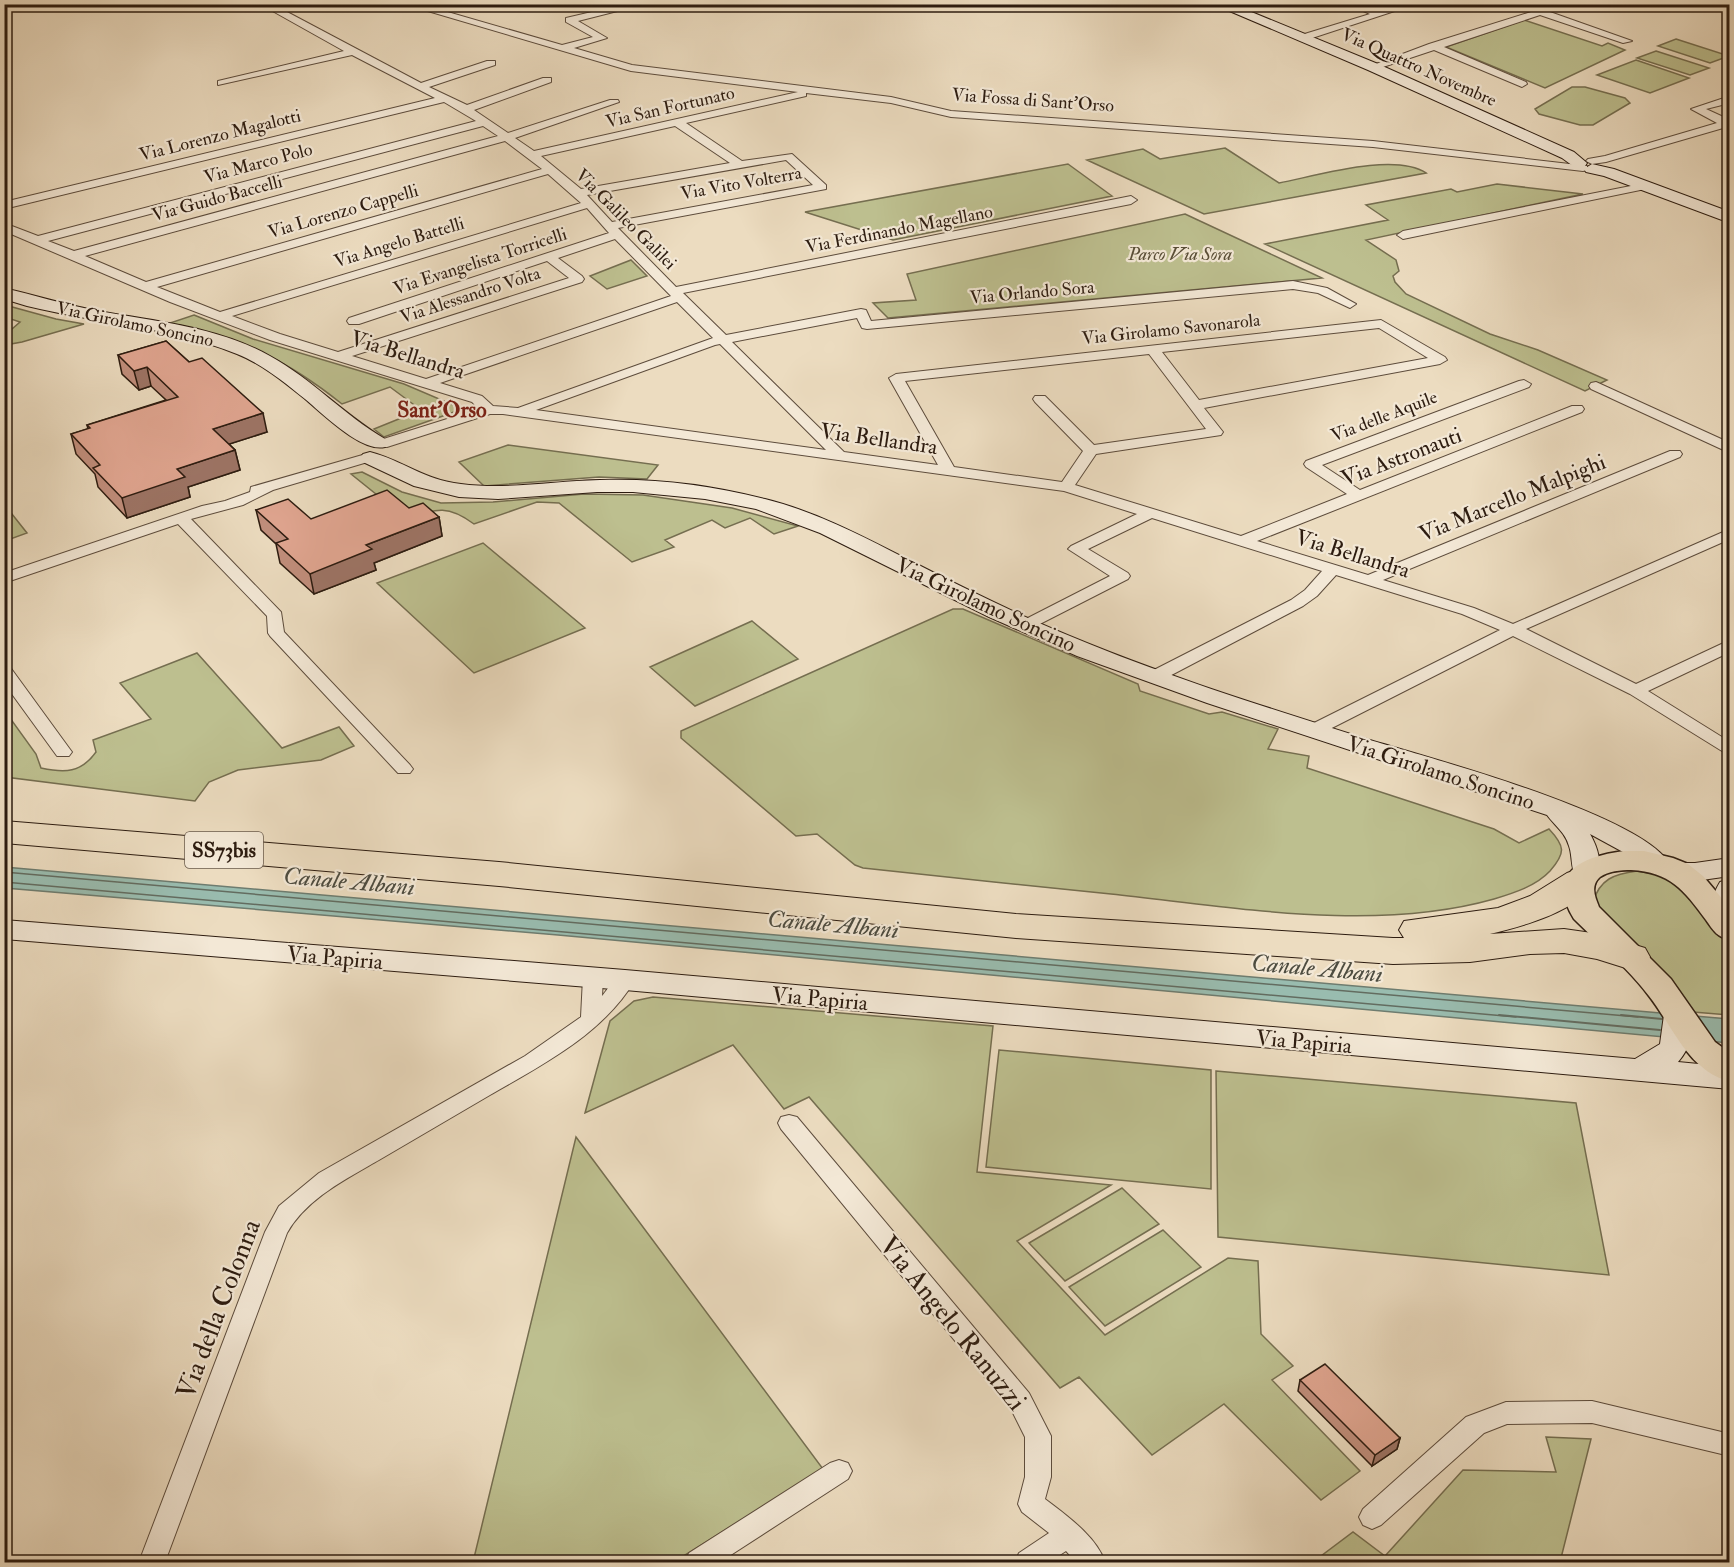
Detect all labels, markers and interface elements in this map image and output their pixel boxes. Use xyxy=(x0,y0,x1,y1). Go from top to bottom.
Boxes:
street label: Via Quattro Novembre xyxy=(1338,23,1500,112)
street label: Via San Fortunato xyxy=(603,81,737,133)
street label: Via Fossa di Sant'Orso xyxy=(951,83,1115,118)
street label: Via Lorenzo Magalotti xyxy=(137,104,303,167)
street label: Via Marco Polo xyxy=(201,138,315,189)
street label: Via Vito Volterra xyxy=(679,161,804,205)
street label: Via Galileo Galilei xyxy=(570,164,681,275)
street label: Via Guido Baccelli xyxy=(149,170,285,227)
street label: Via Lorenzo Cappelli xyxy=(265,179,421,244)
street label: Via Ferdinando Magellano xyxy=(804,200,995,259)
street label: Via Angelo Battelli xyxy=(331,212,467,273)
street label: Via Evangelista Torricelli xyxy=(390,222,570,300)
park label: Parco Via Sora xyxy=(1127,243,1232,266)
street label: Via Alessandro Volta xyxy=(397,262,544,329)
street label: Via Orlando Sora xyxy=(969,276,1096,309)
street label: Via Girolamo Soncino xyxy=(54,297,216,352)
street label: Via Girolamo Savonarola xyxy=(1081,309,1262,350)
street label: Via Bellandra xyxy=(347,324,469,386)
street label: Via delle Aquile xyxy=(1328,385,1441,447)
district label: Sant'Orso xyxy=(397,396,487,424)
street label: Via Bellandra xyxy=(818,417,940,461)
street label: Via Astronauti xyxy=(1337,421,1466,493)
street label: Via Marcello Malpighi xyxy=(1415,448,1610,549)
street label: Via Bellandra xyxy=(1292,523,1414,585)
street label: Via Girolamo Soncino xyxy=(891,551,1080,659)
street label: Via Girolamo Soncino xyxy=(1343,729,1538,816)
road number: SS73bis xyxy=(185,832,263,868)
water label: Canale Albani xyxy=(282,860,416,903)
water label: Canale Albani xyxy=(766,903,900,946)
street label: Via Papiria xyxy=(286,940,385,977)
water label: Canale Albani xyxy=(1250,947,1384,990)
street label: Via Papiria xyxy=(771,981,870,1018)
street label: Via Papiria xyxy=(1255,1024,1354,1061)
street label: Via della Colonna xyxy=(169,1214,268,1404)
street label: Via Angelo Ranuzzi xyxy=(872,1229,1033,1417)

